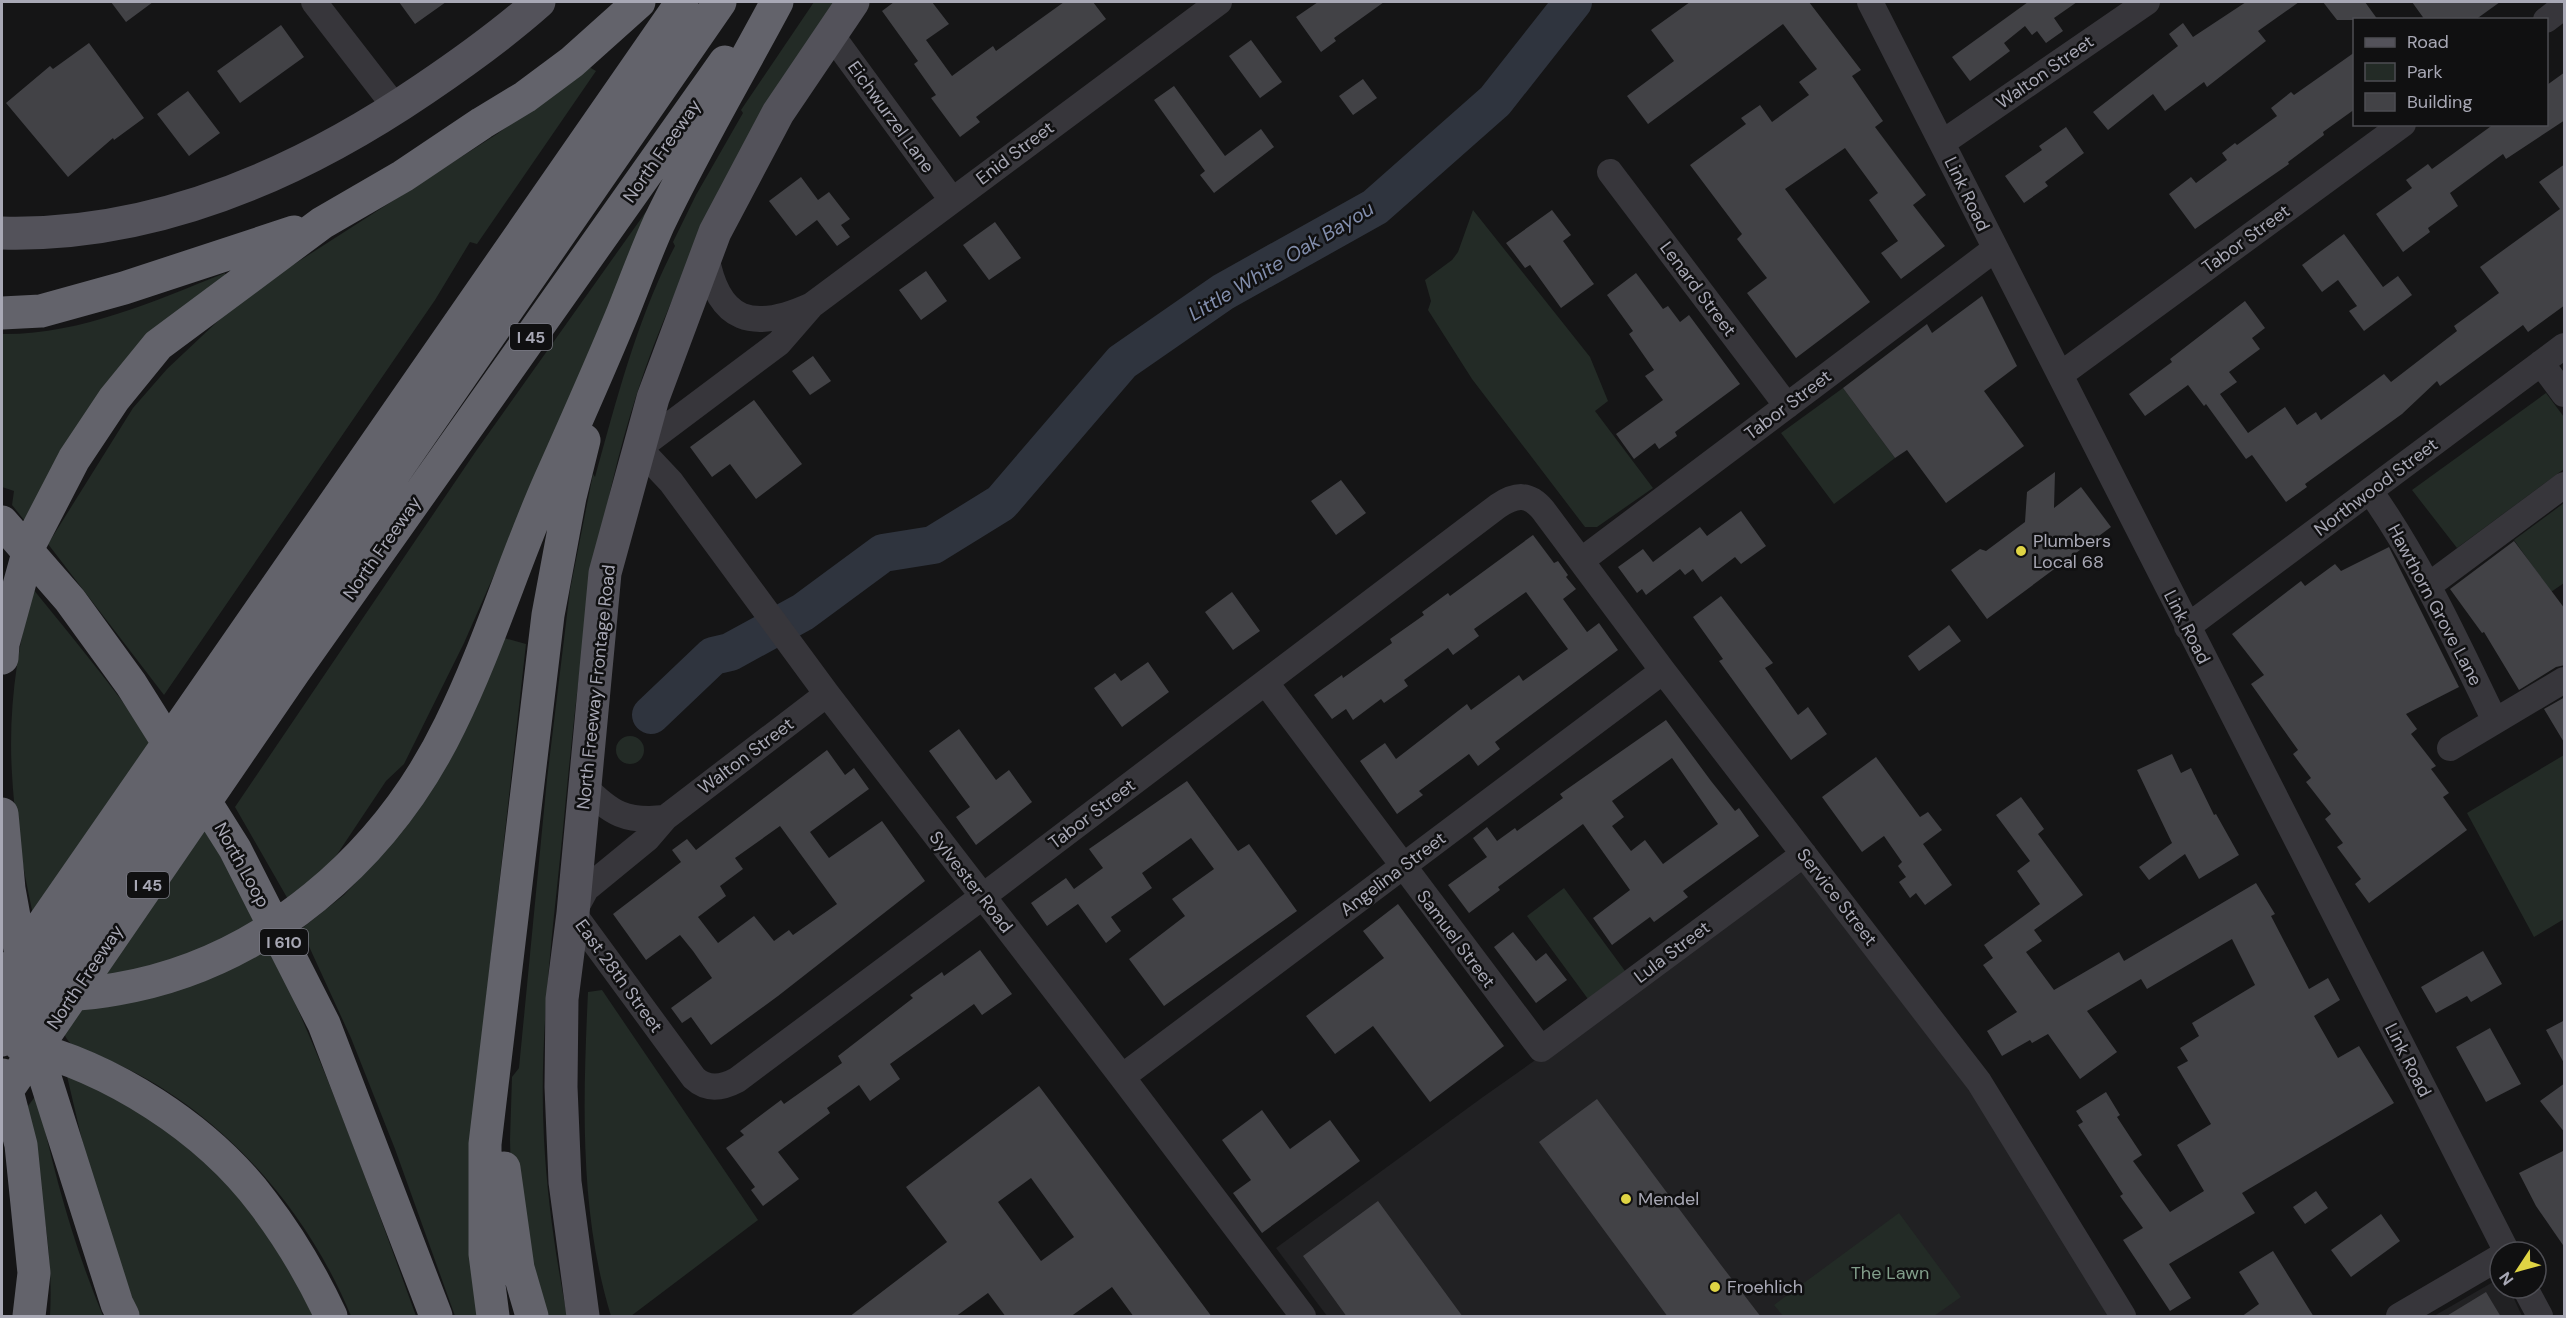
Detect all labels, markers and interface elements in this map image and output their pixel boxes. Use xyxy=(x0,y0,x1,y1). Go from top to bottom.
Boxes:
legend xyxy=(2353,18,2548,126)
street label: Walton Street xyxy=(1991,29,2099,115)
text: Road xyxy=(2407,30,2449,54)
street label: Eichwurzel Lane xyxy=(842,56,940,178)
text: Park xyxy=(2407,60,2443,84)
text: Building xyxy=(2407,90,2472,114)
street label: North Freeway xyxy=(617,95,707,207)
street label: Enid Street xyxy=(971,116,1059,190)
street label: Link Road xyxy=(1939,153,1995,235)
water label: Little White Oak Bayou xyxy=(1183,195,1379,327)
street label: Tabor Street xyxy=(2197,199,2295,279)
street label: Lenard Street xyxy=(1654,237,1742,341)
road number: I 45 xyxy=(510,324,552,350)
street label: Tabor Street xyxy=(1740,364,1836,446)
street label: Northwood Street xyxy=(2309,433,2443,541)
street label: North Freeway xyxy=(337,492,427,604)
street label: Hawthorn Grove Lane xyxy=(2382,520,2488,690)
place label: Plumbers Local 68 xyxy=(2033,529,2111,574)
marker: Plumbers Local 68 xyxy=(2014,544,2028,558)
street label: North Freeway Frontage Road xyxy=(571,563,621,811)
street label: Link Road xyxy=(2158,586,2216,668)
street label: Walton Street xyxy=(693,712,799,800)
street label: Tabor Street xyxy=(1044,773,1140,855)
street label: North Loop xyxy=(209,818,275,912)
street label: Sylvester Road xyxy=(924,826,1018,938)
street label: Angelina Street xyxy=(1335,826,1451,922)
street label: Service Street xyxy=(1791,843,1883,951)
road number: I 45 xyxy=(127,872,169,898)
street label: Samuel Street xyxy=(1411,885,1501,993)
street label: East 28th Street xyxy=(570,914,668,1038)
street label: Lula Street xyxy=(1629,916,1715,988)
street label: North Freeway xyxy=(41,920,129,1034)
road number: I 610 xyxy=(260,929,308,955)
street label: Link Road xyxy=(2379,1019,2437,1101)
place label: Mendel xyxy=(1638,1187,1699,1211)
marker: Mendel xyxy=(1619,1192,1633,1206)
north arrow xyxy=(2488,1240,2548,1300)
park label: The Lawn xyxy=(1851,1261,1929,1285)
text: N xyxy=(2494,1268,2518,1289)
place label: Froehlich xyxy=(1727,1275,1803,1299)
marker: Froehlich xyxy=(1708,1280,1722,1294)

